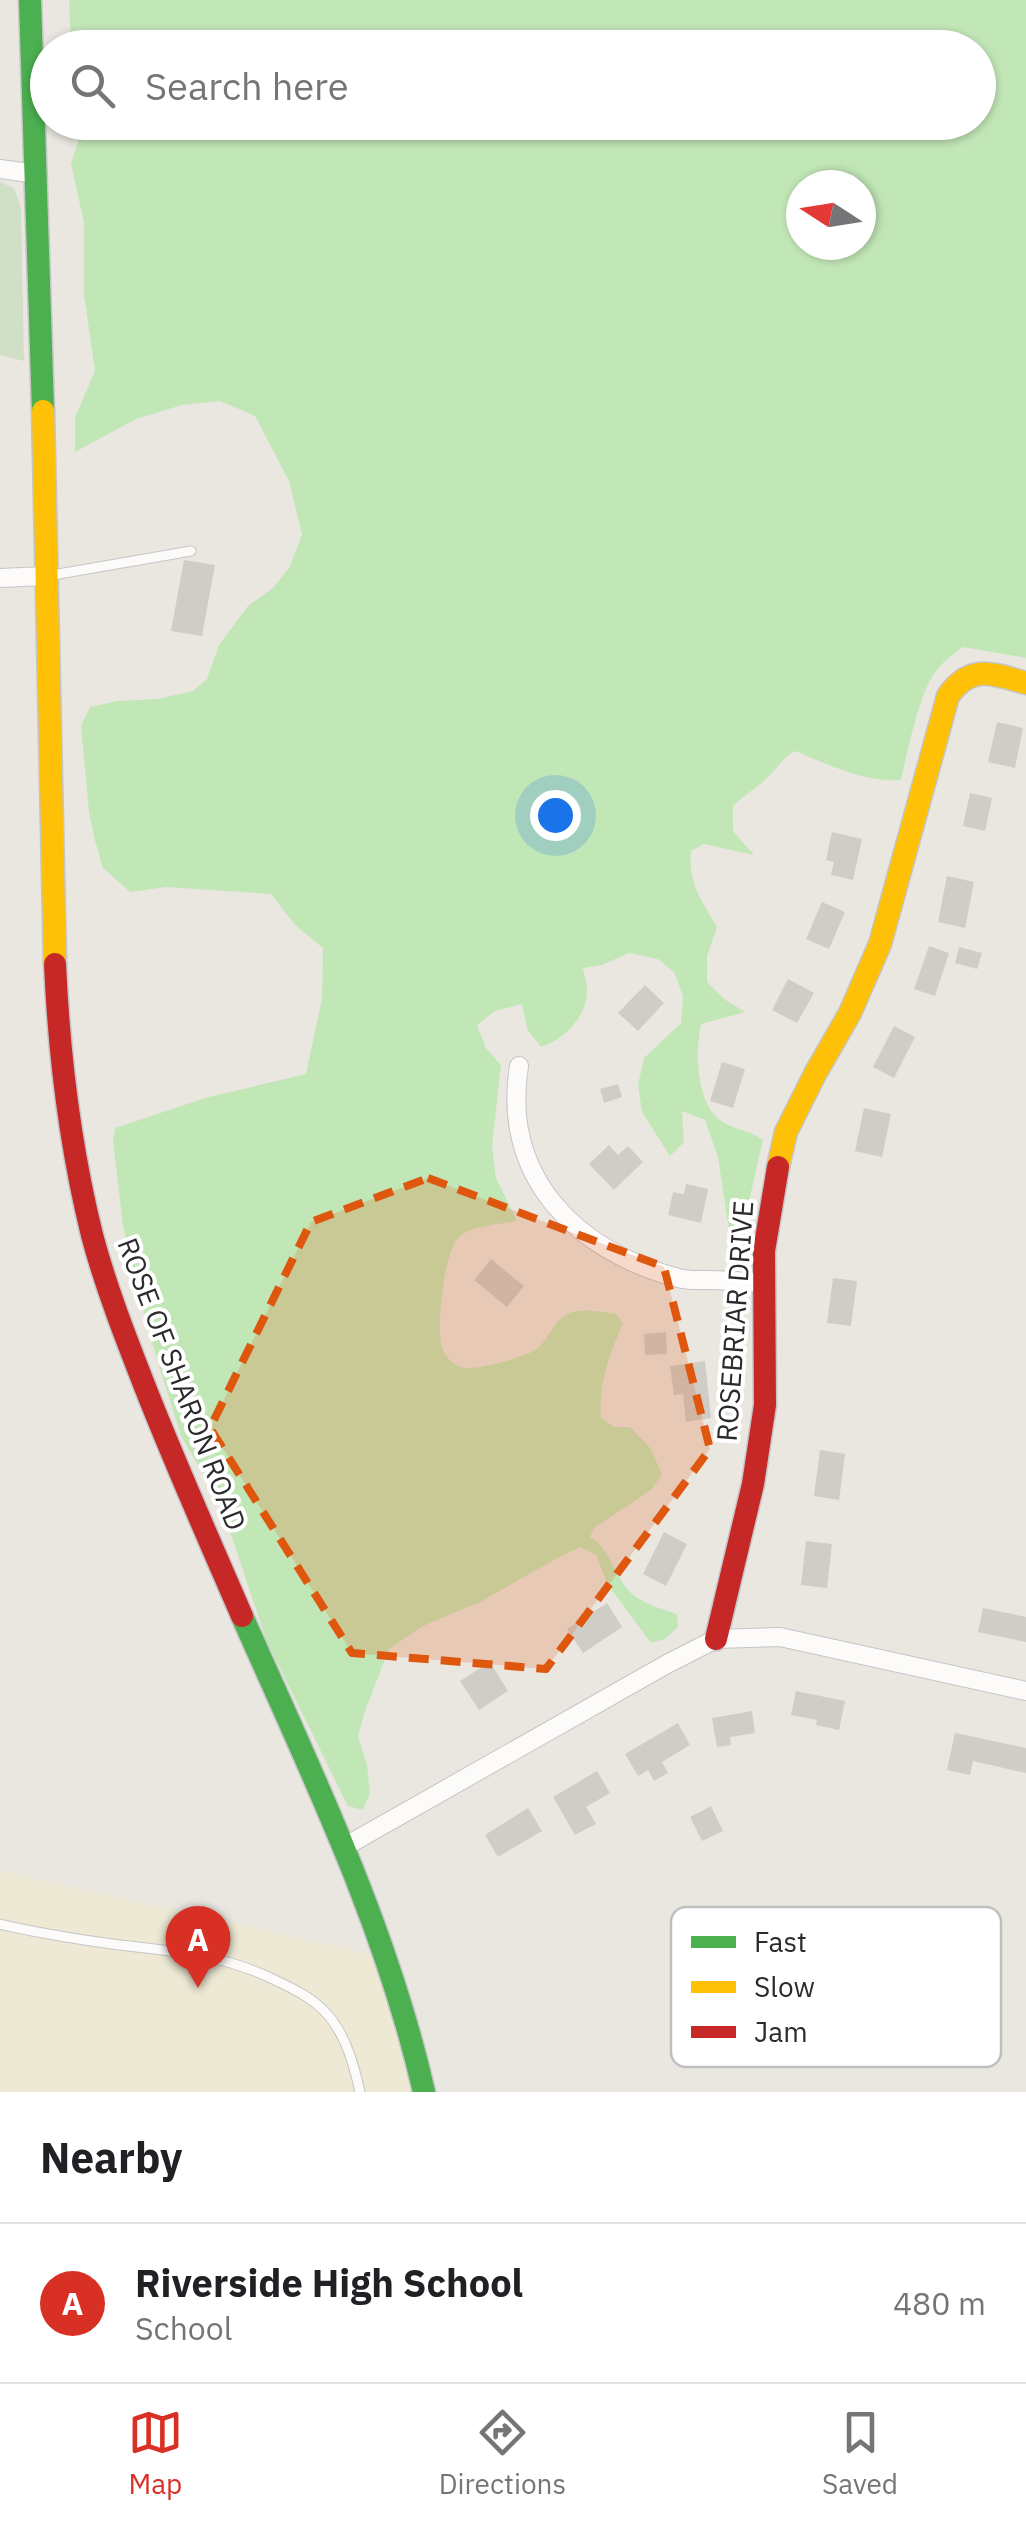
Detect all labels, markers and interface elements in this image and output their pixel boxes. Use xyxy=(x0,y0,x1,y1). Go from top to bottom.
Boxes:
search box xyxy=(30,30,996,140)
icon: search xyxy=(65,58,120,113)
text: Search here xyxy=(145,61,349,110)
north arrow xyxy=(786,170,876,260)
your location xyxy=(530,790,581,841)
street label: ROSEBRIAR DRIVE xyxy=(708,1199,761,1443)
street label: ROSE OF SHARON ROAD xyxy=(110,1232,255,1535)
pin: A xyxy=(166,1906,230,1988)
legend xyxy=(671,1907,1001,2067)
text: Fast xyxy=(754,1923,807,1960)
text: Slow xyxy=(754,1968,815,2005)
text: Jam xyxy=(754,2013,808,2050)
text: Nearby xyxy=(40,2130,182,2185)
text: Riverside High School xyxy=(135,2258,523,2307)
text: A xyxy=(62,2282,83,2324)
text: 480 m xyxy=(893,2282,986,2324)
text: School xyxy=(135,2307,232,2349)
tab: Map xyxy=(128,2405,183,2502)
tab: Directions xyxy=(439,2405,566,2502)
tab: Saved xyxy=(822,2405,898,2502)

